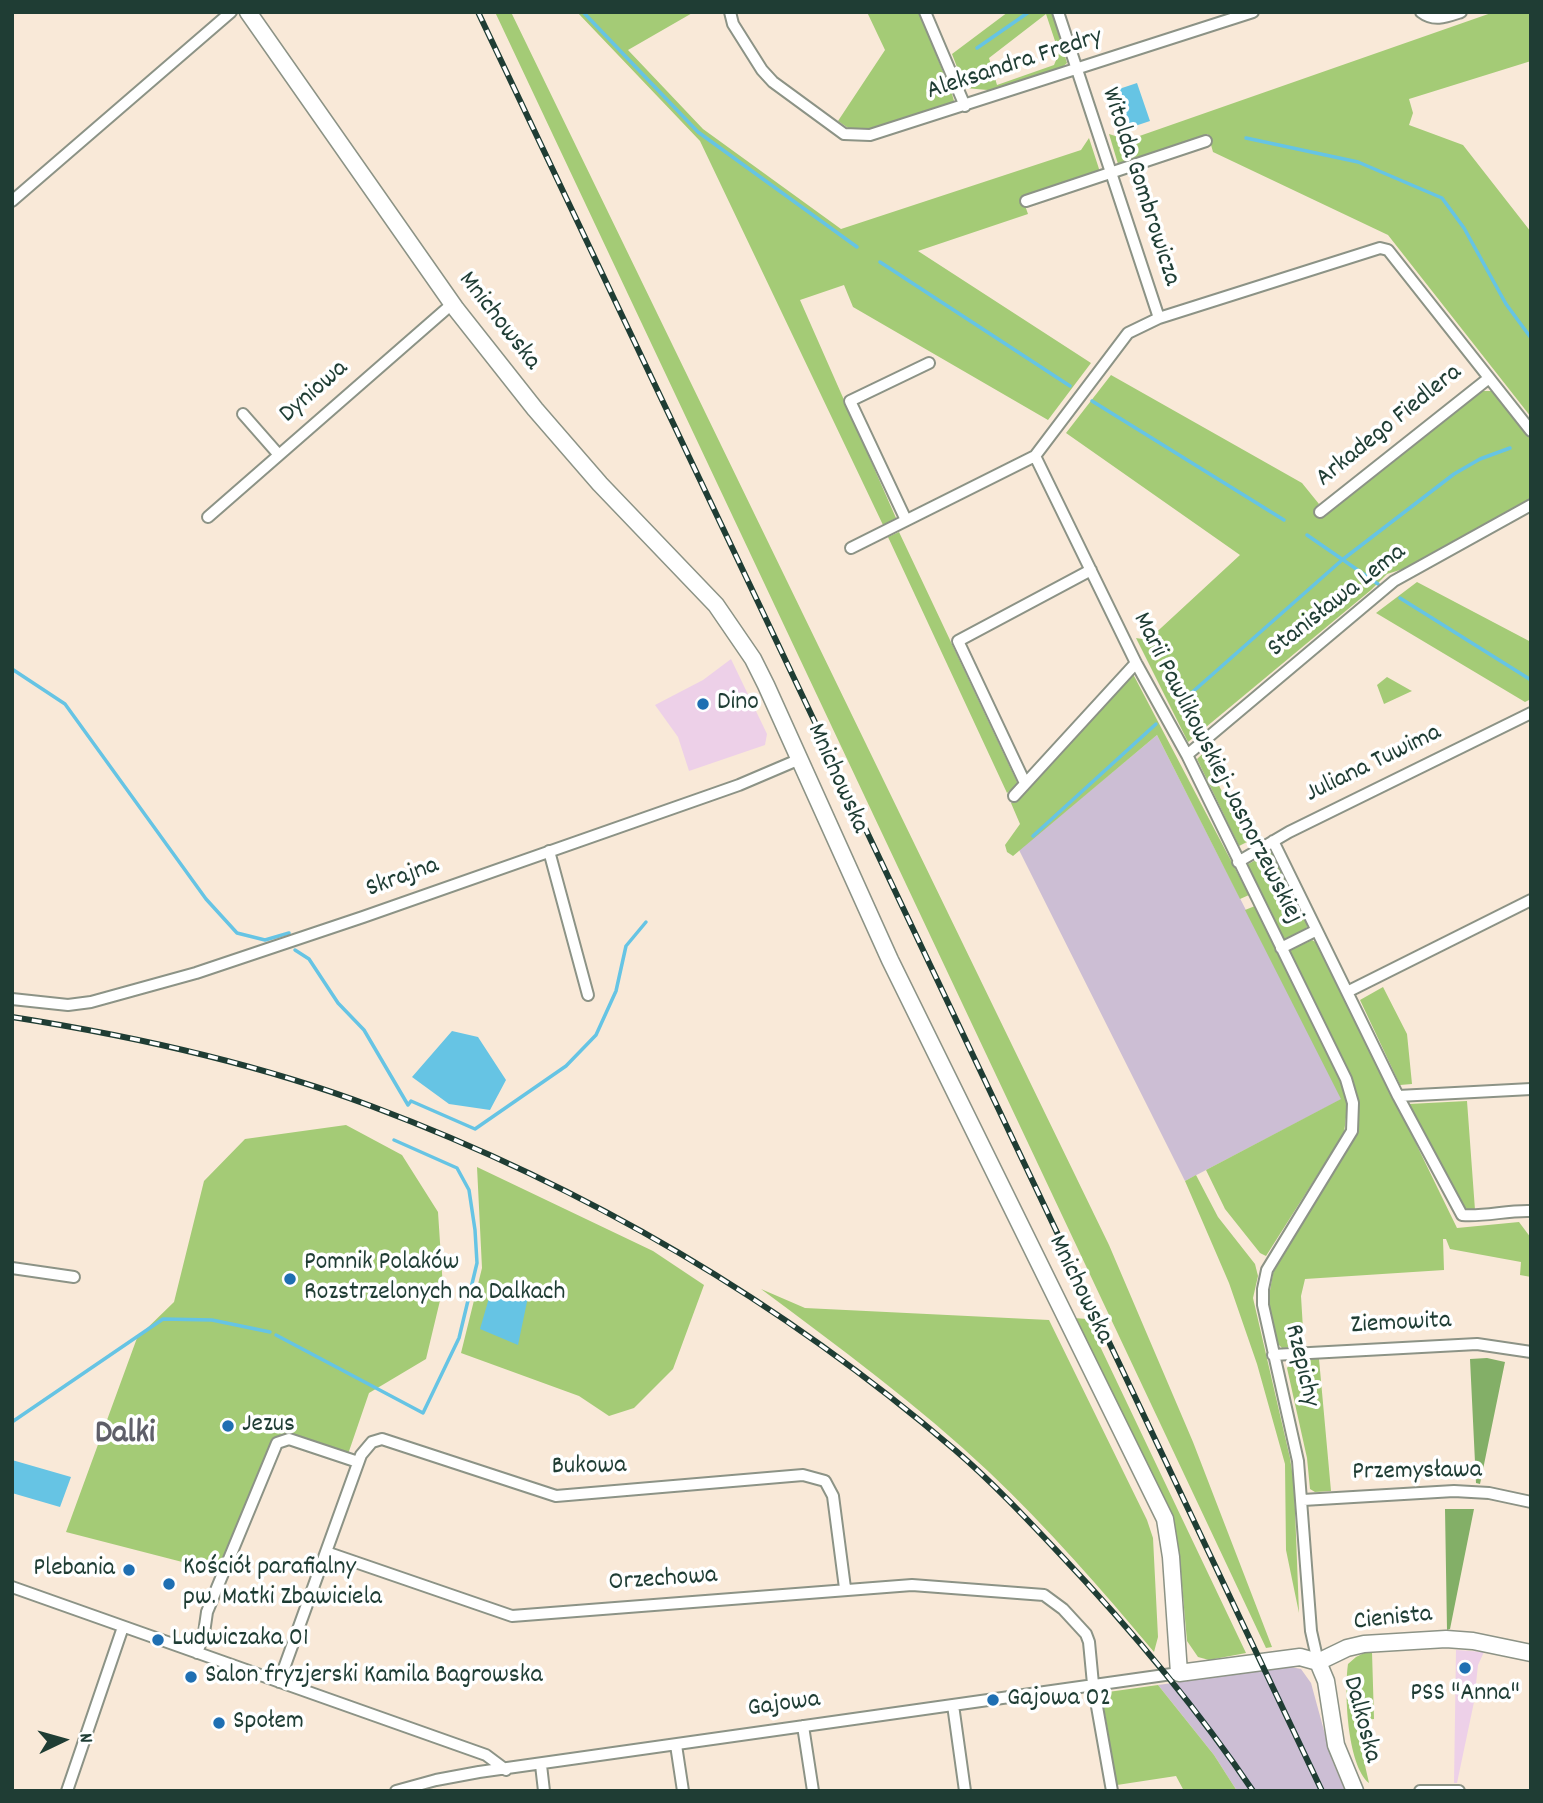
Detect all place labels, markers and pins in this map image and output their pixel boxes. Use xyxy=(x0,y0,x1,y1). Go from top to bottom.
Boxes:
place label: Dino xyxy=(717,688,759,720)
marker: Dino xyxy=(695,696,711,712)
place label: Pomnik Polaków Rozstrzelonych na Dalkach xyxy=(304,1248,565,1310)
marker: Pomnik Polaków Rozstrzelonych na Dalkach xyxy=(282,1271,298,1287)
place label: Jezus xyxy=(242,1410,295,1442)
marker: Jezus xyxy=(220,1418,236,1434)
place label: Kościół parafialny pw. Matki Zbawiciela xyxy=(183,1553,382,1614)
place label: Plebania xyxy=(33,1554,115,1586)
marker: Plebania xyxy=(121,1562,137,1578)
marker: Kościół parafialny pw. Matki Zbawiciela xyxy=(161,1576,177,1592)
place label: Ludwiczaka 01 xyxy=(172,1624,309,1656)
marker: Ludwiczaka 01 xyxy=(150,1632,166,1648)
marker: PSS "Anna" xyxy=(1457,1660,1473,1676)
place label: Salon fryzjerski Kamila Bagrowska xyxy=(205,1661,543,1693)
marker: Salon fryzjerski Kamila Bagrowska xyxy=(183,1669,199,1685)
place label: PSS "Anna" xyxy=(1410,1679,1520,1711)
place label: Gajowa 02 xyxy=(1007,1684,1111,1716)
marker: Gajowa 02 xyxy=(985,1692,1001,1708)
place label: Społem xyxy=(233,1707,304,1739)
marker: Społem xyxy=(211,1715,227,1731)

